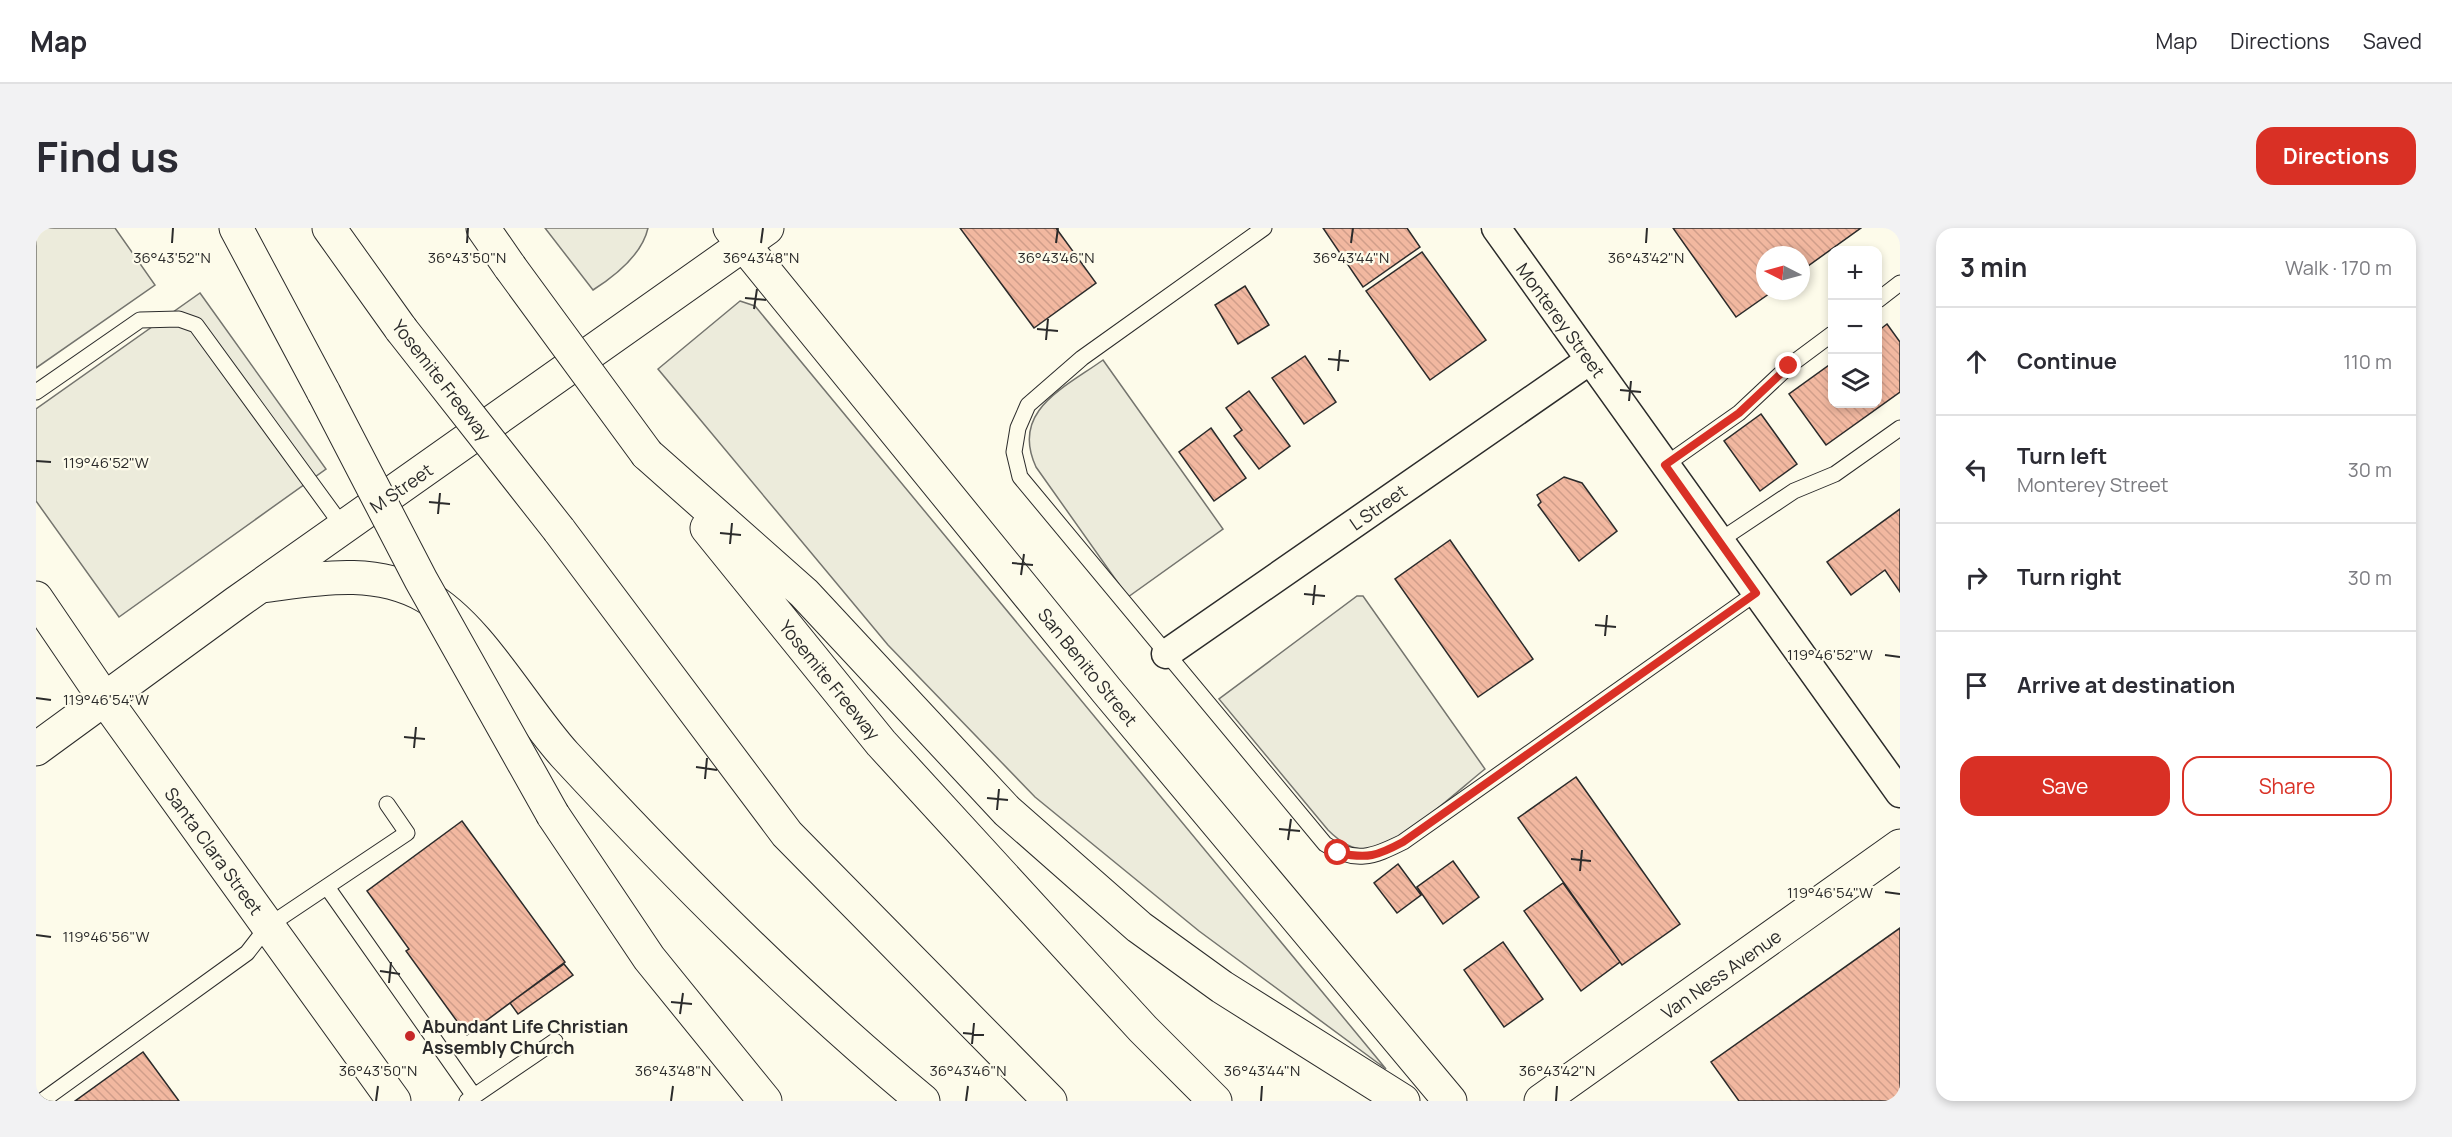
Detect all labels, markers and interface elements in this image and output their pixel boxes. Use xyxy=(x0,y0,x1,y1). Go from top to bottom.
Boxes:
text: Map xyxy=(30,22,87,60)
text: Map xyxy=(2156,27,2197,55)
text: Directions xyxy=(2230,27,2330,55)
text: Saved xyxy=(2363,27,2422,55)
text: Find us xyxy=(36,127,179,185)
button: Directions xyxy=(2256,127,2416,185)
north arrow xyxy=(1756,246,1810,300)
map controls xyxy=(1828,246,1882,408)
button: + xyxy=(1828,246,1882,300)
text: 36°43'52"N xyxy=(133,247,211,268)
text: 36°43'50"N xyxy=(428,247,506,268)
text: 36°43'48"N xyxy=(723,247,799,268)
text: 36°43'46"N xyxy=(1017,247,1095,268)
text: 36°43'44"N xyxy=(1313,247,1389,268)
text: 36°43'42"N xyxy=(1608,247,1684,268)
text: 3 min xyxy=(1960,249,2027,285)
text: Walk · 170 m xyxy=(2285,254,2392,281)
street label: Monterey Street xyxy=(1511,258,1611,382)
button: − xyxy=(1828,300,1882,354)
street label: Yosemite Freeway xyxy=(387,314,497,446)
icon: ahead xyxy=(1960,345,1993,378)
text: Continue xyxy=(2017,346,2117,376)
text: 110 m xyxy=(2343,348,2392,375)
route end xyxy=(1775,352,1801,378)
button: layers xyxy=(1828,354,1882,408)
text: Turn left xyxy=(2017,441,2107,471)
text: 119°46'52"W xyxy=(63,452,149,473)
icon: left xyxy=(1960,453,1993,486)
text: 30 m xyxy=(2348,456,2392,483)
street label: M Street xyxy=(365,458,437,518)
text: Monterey Street xyxy=(2017,471,2169,498)
street label: L Street xyxy=(1345,479,1411,535)
icon: right xyxy=(1960,561,1993,594)
text: Turn right xyxy=(2017,562,2122,592)
text: 30 m xyxy=(2348,564,2392,591)
street label: San Benito Street xyxy=(1033,603,1143,731)
street label: Yosemite Freeway xyxy=(774,615,886,745)
text: 119°46'52"W xyxy=(1787,644,1873,665)
icon: arrive xyxy=(1960,669,1993,702)
text: Arrive at destination xyxy=(2017,670,2235,700)
text: 119°46'54"W xyxy=(63,689,149,710)
button: Save xyxy=(1960,756,2170,816)
button: Share xyxy=(2182,756,2392,816)
street label: Santa Clara Street xyxy=(160,782,268,920)
route start xyxy=(1324,839,1350,865)
text: 119°46'54"W xyxy=(1787,882,1873,903)
street label: Van Ness Avenue xyxy=(1656,924,1786,1024)
text: 119°46'56"W xyxy=(63,926,150,947)
place label: Abundant Life Christian Assembly Church xyxy=(422,1014,628,1059)
marker: Abundant Life Christian Assembly Church xyxy=(403,1029,417,1043)
text: 36°43'50"N xyxy=(339,1060,417,1081)
text: 36°43'48"N xyxy=(635,1060,711,1081)
text: 36°43'46"N xyxy=(929,1060,1007,1081)
text: 36°43'44"N xyxy=(1224,1060,1300,1081)
text: 36°43'42"N xyxy=(1519,1060,1595,1081)

